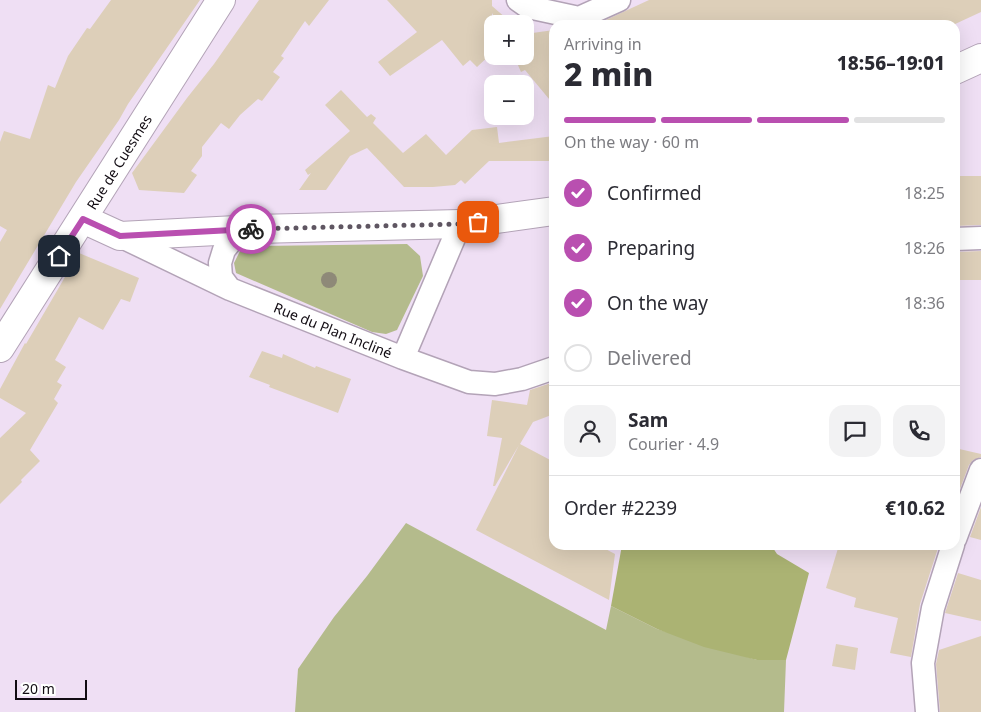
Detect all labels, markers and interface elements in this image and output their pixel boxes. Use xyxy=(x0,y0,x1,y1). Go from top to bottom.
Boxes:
map controls xyxy=(484,15,534,125)
button: + xyxy=(484,15,534,65)
text: Arriving in xyxy=(564,33,642,55)
text: 18:56–19:01 xyxy=(837,50,945,76)
text: 2 min xyxy=(564,52,653,95)
button: − xyxy=(484,75,534,125)
street label: Rue de Cuesmes xyxy=(82,111,156,213)
text: On the way · 60 m xyxy=(564,131,699,153)
icon: check xyxy=(564,179,592,207)
text: Confirmed xyxy=(607,180,702,206)
text: 18:25 xyxy=(904,182,945,204)
pin xyxy=(457,201,499,243)
courier xyxy=(226,204,276,254)
icon: bag xyxy=(464,208,492,236)
icon: bike xyxy=(237,215,265,243)
icon: check xyxy=(564,234,592,262)
pin xyxy=(38,235,80,277)
text: Preparing xyxy=(607,235,695,261)
text: 18:26 xyxy=(904,237,945,259)
icon: home xyxy=(45,242,73,270)
icon: check xyxy=(564,289,592,317)
text: On the way xyxy=(607,290,708,316)
text: 18:36 xyxy=(904,292,945,314)
street label: Rue du Plan Incliné xyxy=(271,298,395,362)
text: Delivered xyxy=(607,345,692,371)
button: person xyxy=(564,405,616,457)
button: chat xyxy=(829,405,881,457)
button: phone xyxy=(893,405,945,457)
text: Sam xyxy=(628,407,668,433)
text: Courier · 4.9 xyxy=(628,433,719,455)
text: Order #2239 xyxy=(564,495,677,521)
text: €10.62 xyxy=(885,495,945,521)
scale bar xyxy=(15,677,88,700)
text: 20 m xyxy=(22,679,55,698)

